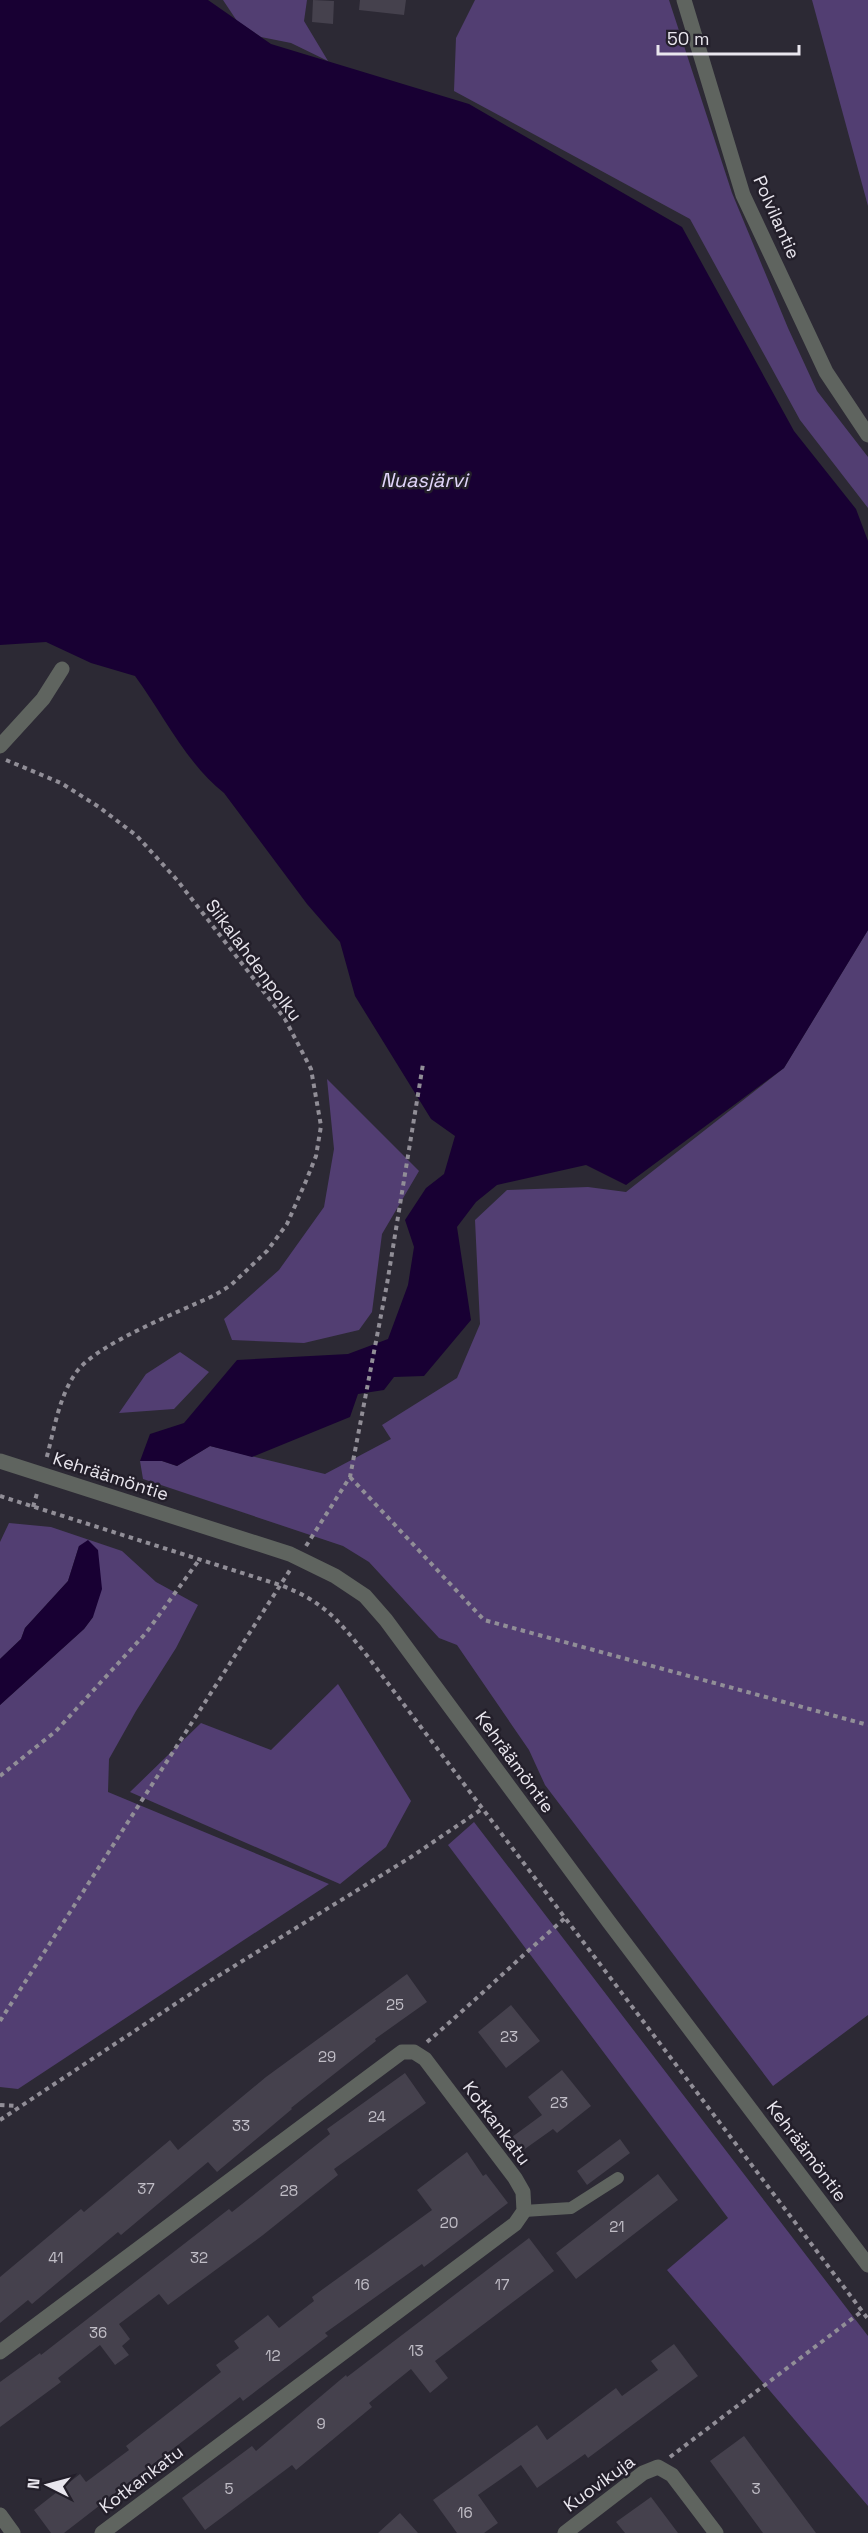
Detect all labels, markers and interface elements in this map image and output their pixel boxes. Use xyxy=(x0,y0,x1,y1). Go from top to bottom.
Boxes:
scale bar xyxy=(658,18,799,56)
text: 50 m xyxy=(667,27,709,50)
street label: Polvilantie xyxy=(748,172,806,262)
water label: Nuasjärvi xyxy=(380,467,470,493)
street label: Siikalahdenpolku xyxy=(201,895,307,1025)
street label: Kehräämöntie xyxy=(50,1446,172,1506)
street label: Kehräämöntie xyxy=(470,1707,560,1817)
house number: 25 xyxy=(386,1995,404,2014)
house number: 23 xyxy=(500,2027,518,2046)
house number: 29 xyxy=(318,2047,336,2066)
street label: Kotkankatu xyxy=(458,2077,536,2169)
house number: 23 xyxy=(550,2093,568,2112)
street label: Kehräämöntie xyxy=(762,2096,852,2206)
house number: 24 xyxy=(368,2107,386,2126)
house number: 33 xyxy=(232,2116,250,2135)
house number: 37 xyxy=(137,2179,155,2198)
house number: 28 xyxy=(280,2181,298,2200)
house number: 20 xyxy=(440,2213,458,2232)
house number: 21 xyxy=(609,2217,625,2236)
house number: 41 xyxy=(48,2248,64,2267)
house number: 32 xyxy=(190,2248,208,2267)
house number: 16 xyxy=(354,2275,370,2294)
house number: 17 xyxy=(495,2275,509,2294)
house number: 36 xyxy=(89,2323,107,2342)
house number: 13 xyxy=(408,2341,424,2360)
house number: 12 xyxy=(265,2346,281,2365)
house number: 9 xyxy=(316,2414,326,2433)
street label: Kotkankatu xyxy=(95,2440,187,2518)
street label: Kuovikuja xyxy=(559,2450,639,2516)
north arrow xyxy=(18,2455,78,2515)
text: N xyxy=(23,2477,45,2490)
house number: 5 xyxy=(225,2479,234,2498)
house number: 3 xyxy=(751,2479,761,2498)
house number: 16 xyxy=(457,2503,473,2522)

